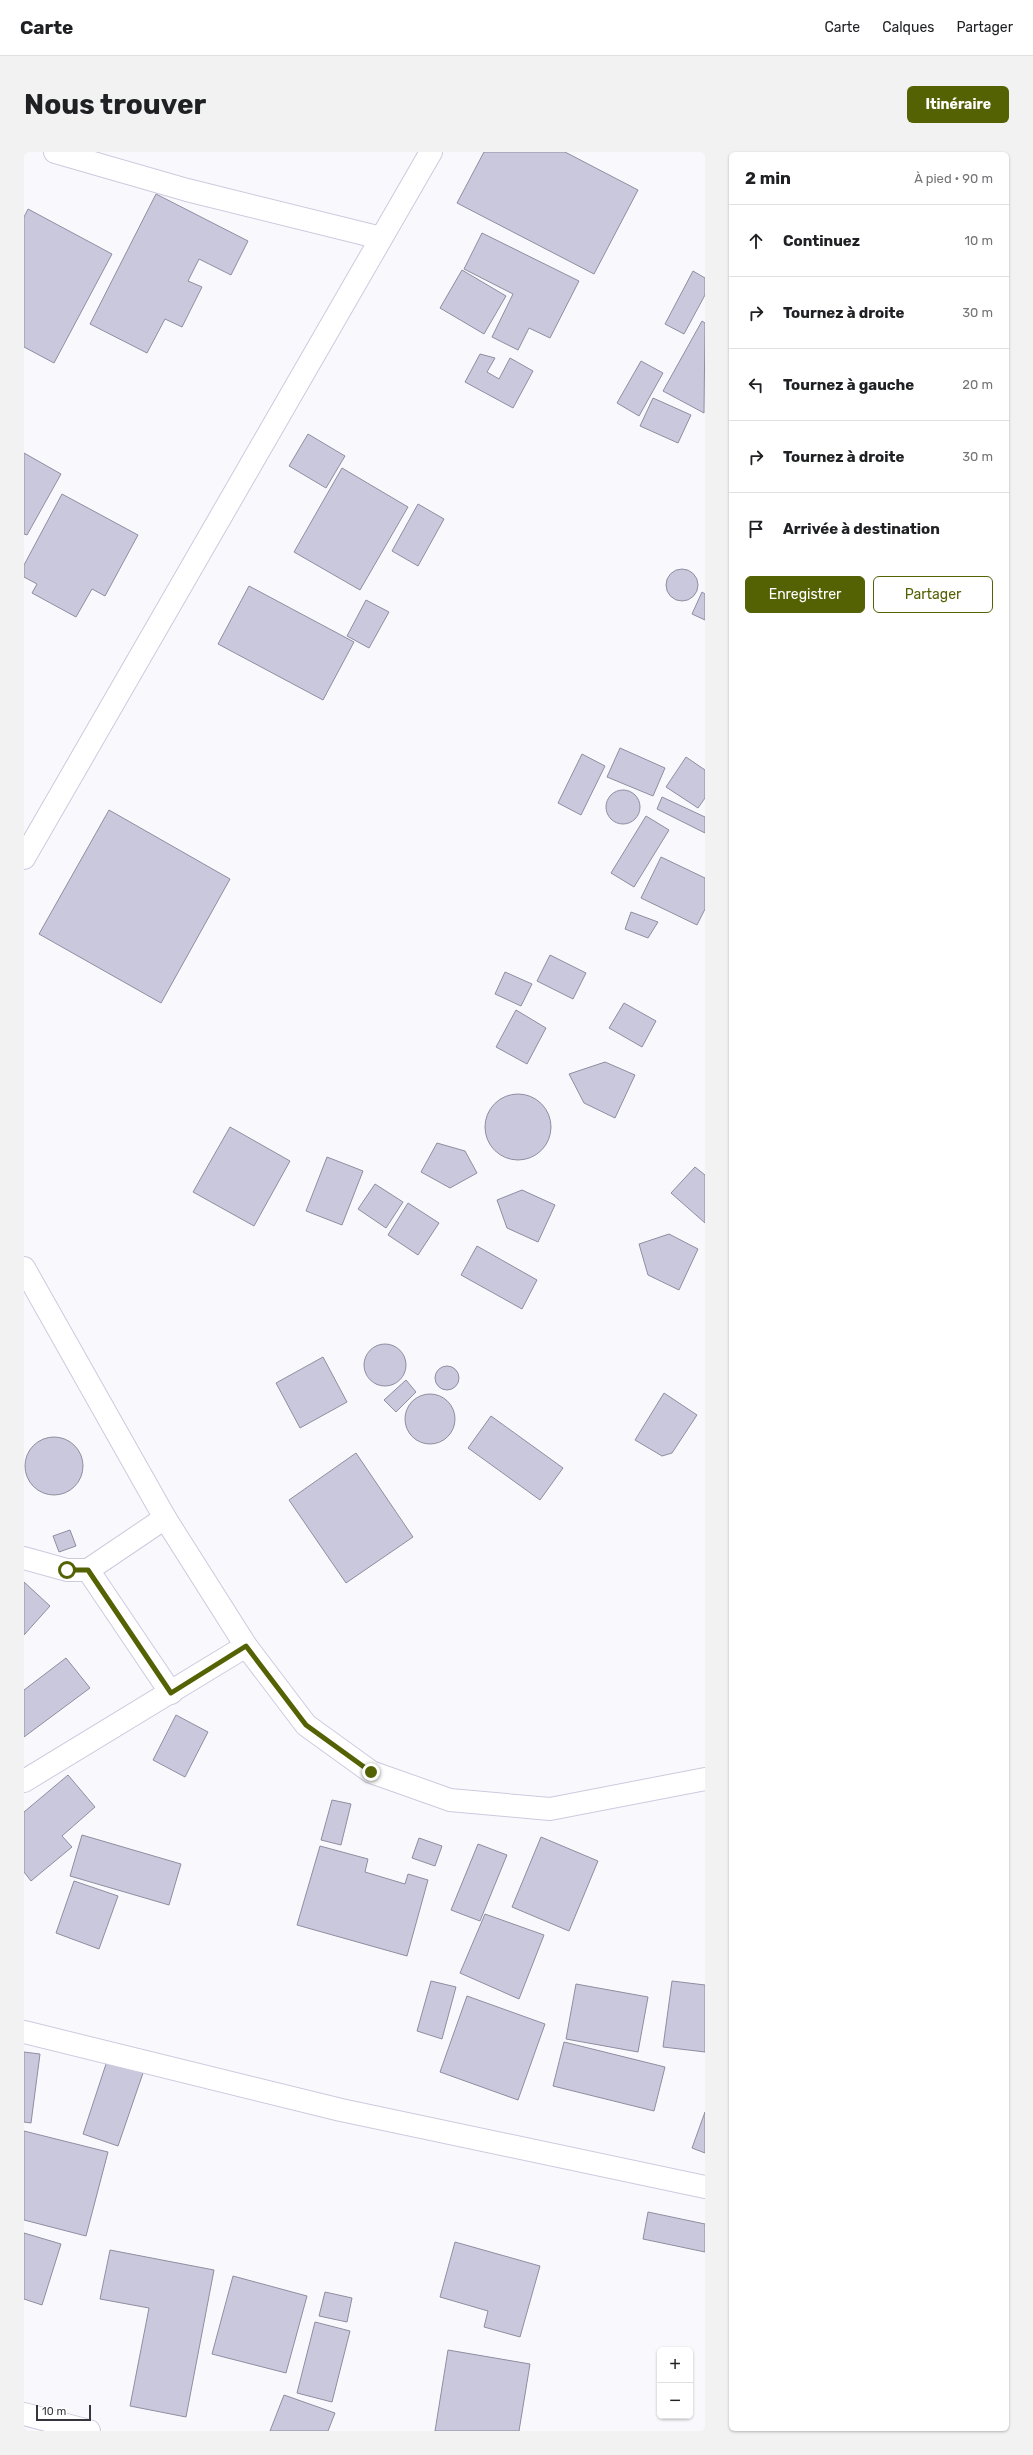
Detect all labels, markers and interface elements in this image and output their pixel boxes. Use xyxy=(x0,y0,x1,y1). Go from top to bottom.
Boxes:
text: Carte xyxy=(20,16,73,39)
text: Carte xyxy=(824,19,860,36)
text: Calques xyxy=(882,19,934,36)
text: Partager xyxy=(956,19,1013,36)
button: Itinéraire xyxy=(907,86,1009,123)
text: Nous trouver xyxy=(24,88,206,121)
text: 2 min xyxy=(745,168,791,188)
text: À pied · 90 m xyxy=(914,171,993,186)
icon: ahead xyxy=(745,230,767,252)
text: Continuez xyxy=(783,232,860,250)
text: 10 m xyxy=(964,233,993,248)
icon: right xyxy=(745,302,767,324)
text: Tournez à droite xyxy=(783,304,904,322)
text: 30 m xyxy=(962,305,993,320)
icon: left xyxy=(745,374,767,396)
text: Tournez à gauche xyxy=(783,376,914,394)
text: 20 m xyxy=(962,377,993,392)
icon: right xyxy=(745,446,767,468)
text: Tournez à droite xyxy=(783,448,904,466)
text: 30 m xyxy=(962,449,993,464)
icon: arrive xyxy=(745,518,767,540)
text: Arrivée à destination xyxy=(783,520,940,538)
button: Enregistrer xyxy=(745,576,865,613)
button: Partager xyxy=(873,576,993,613)
route start xyxy=(58,1561,76,1579)
route end xyxy=(362,1763,380,1781)
map controls xyxy=(657,2347,693,2419)
button: + xyxy=(657,2347,693,2383)
button: − xyxy=(657,2383,693,2419)
scale bar xyxy=(36,2403,91,2422)
text: 10 m xyxy=(42,2405,66,2418)

